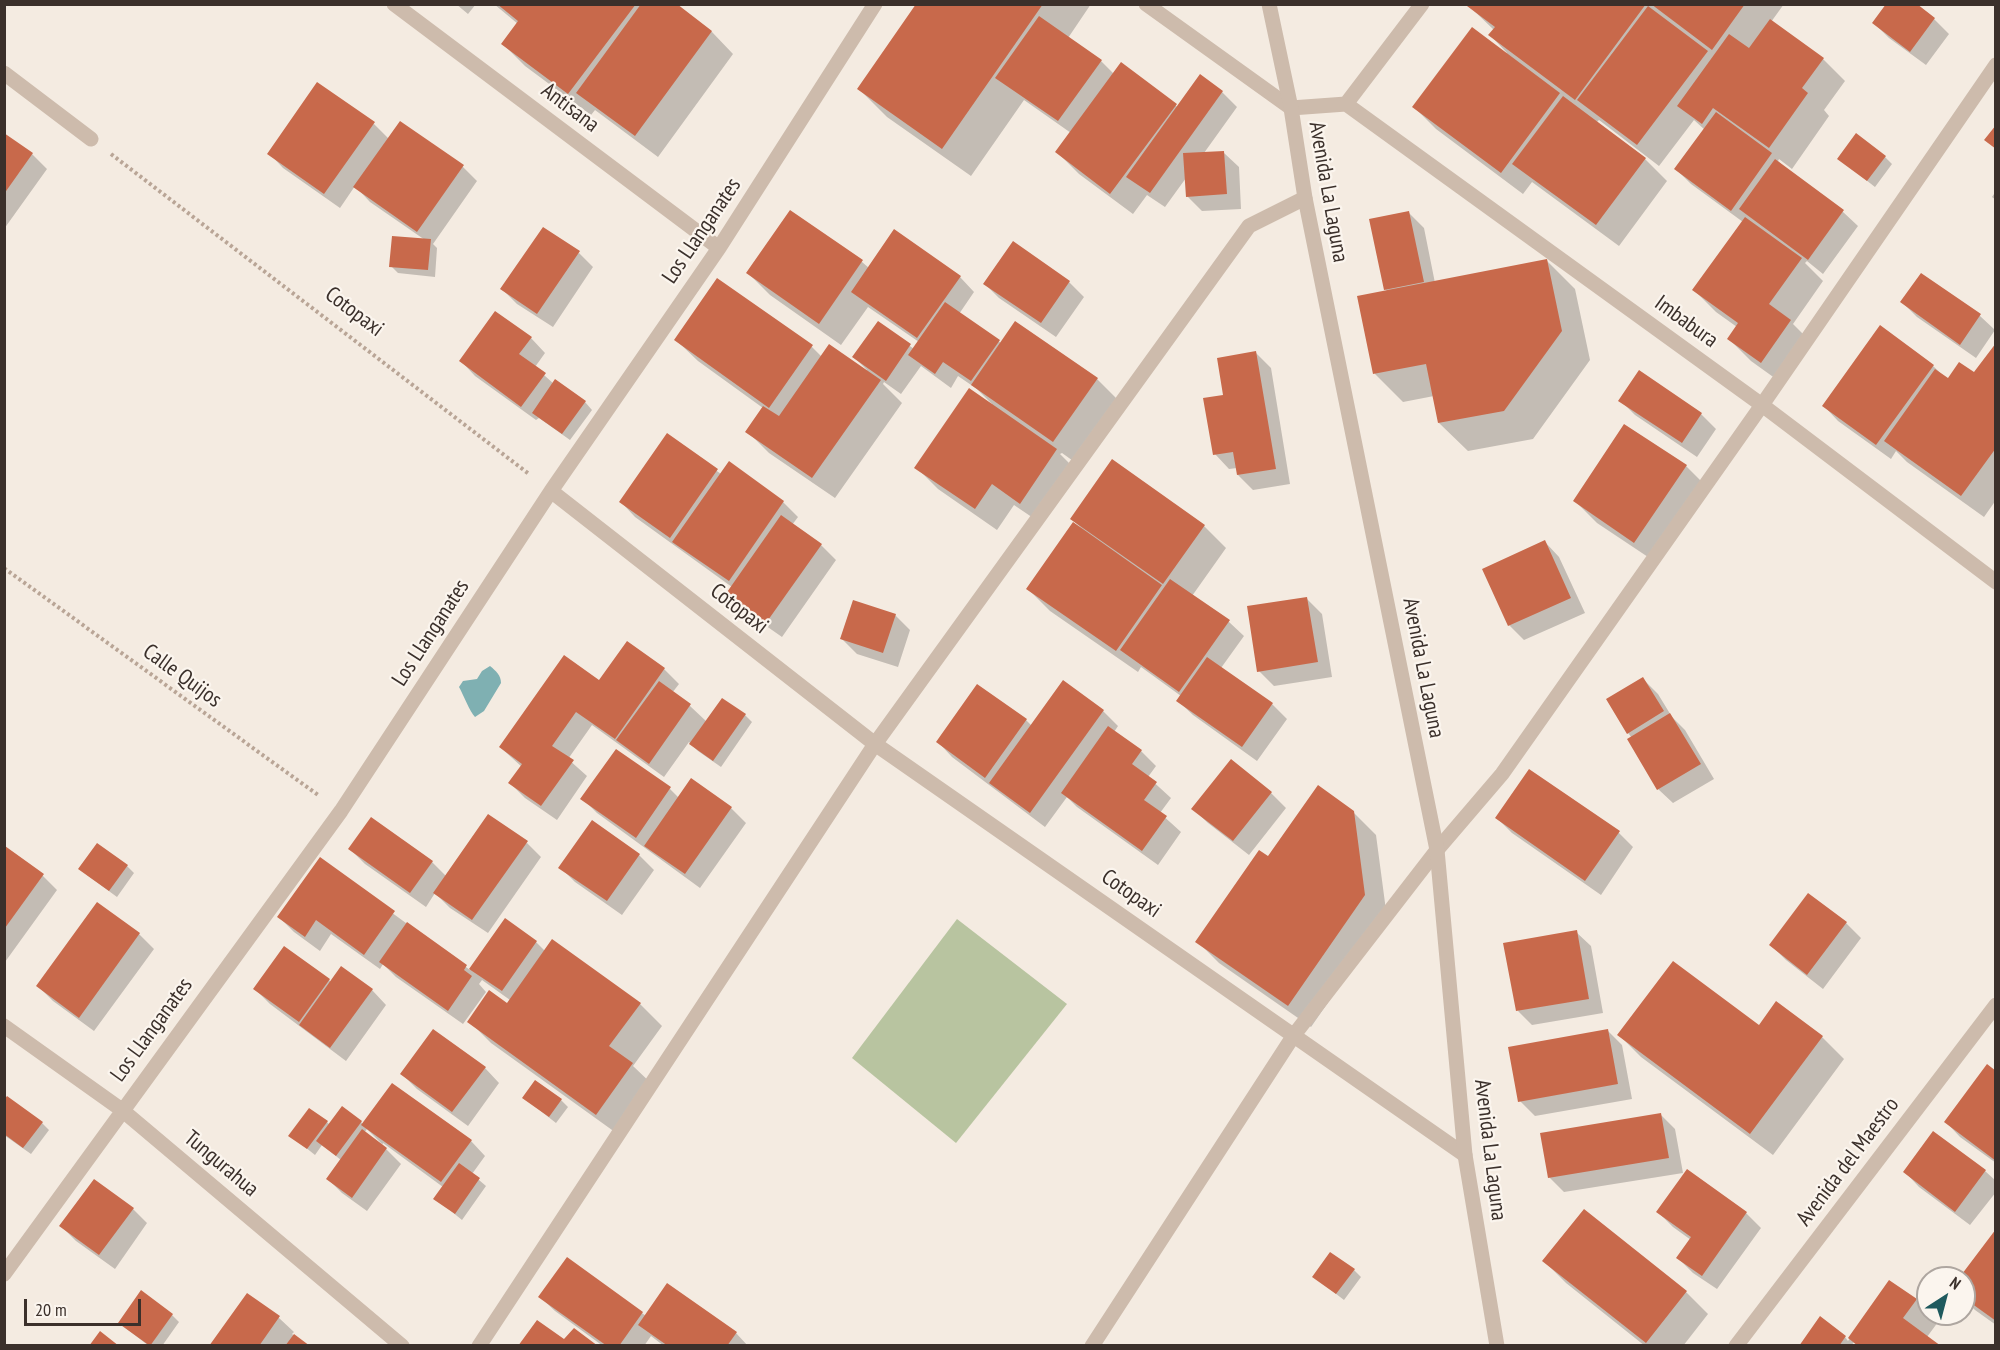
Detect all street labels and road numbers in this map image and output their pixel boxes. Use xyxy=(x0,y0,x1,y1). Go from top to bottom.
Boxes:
street label: Antisana xyxy=(536,78,604,138)
street label: Avenida La Laguna xyxy=(1303,120,1353,264)
street label: Los Llanganates xyxy=(657,173,747,289)
street label: Cotopaxi xyxy=(319,281,389,343)
street label: Imbabura xyxy=(1649,290,1723,354)
street label: Los Llanganates xyxy=(387,575,475,691)
street label: Cotopaxi xyxy=(705,578,773,640)
street label: Avenida La Laguna xyxy=(1396,596,1450,740)
street label: Calle Quijos xyxy=(138,639,226,713)
street label: Cotopaxi xyxy=(1096,864,1166,924)
street label: Los Llanganates xyxy=(106,973,198,1087)
street label: Avenida La Laguna xyxy=(1468,1078,1512,1222)
street label: Avenida del Maestro xyxy=(1791,1093,1905,1231)
street label: Tungurahua xyxy=(178,1125,264,1203)

